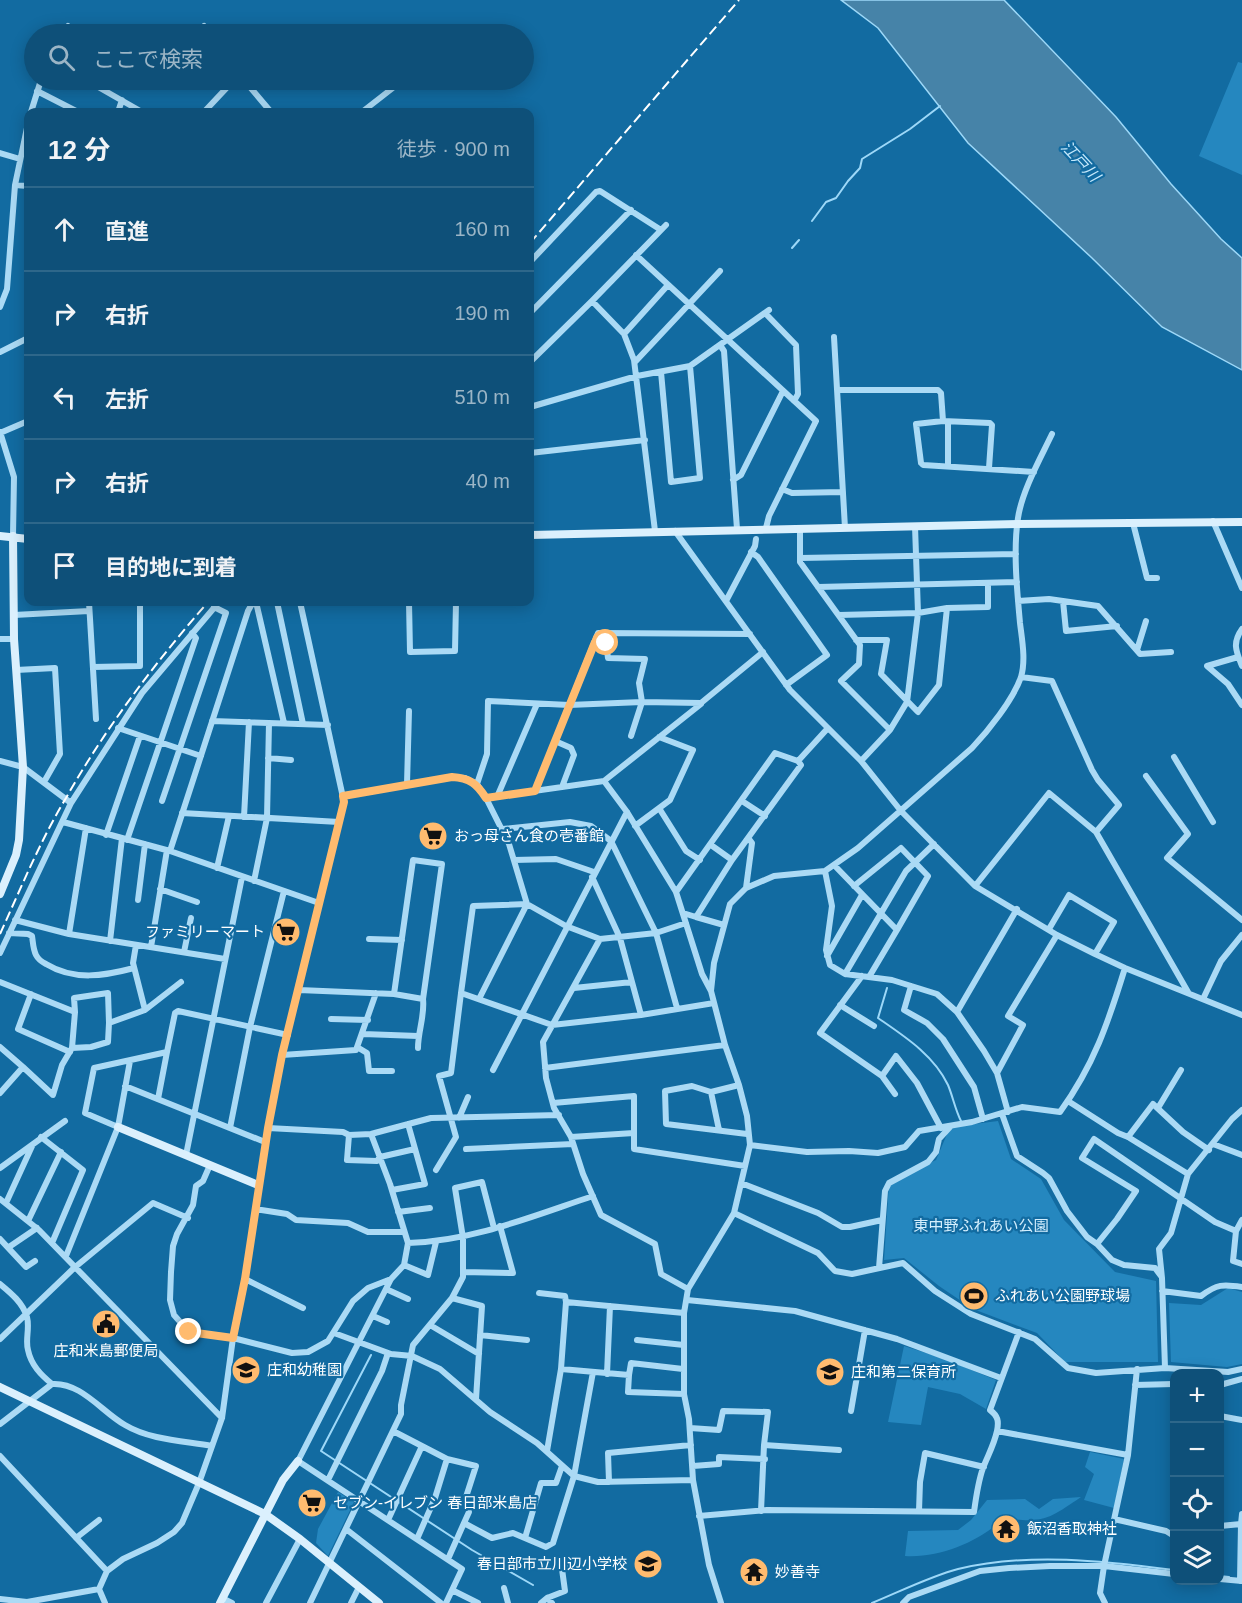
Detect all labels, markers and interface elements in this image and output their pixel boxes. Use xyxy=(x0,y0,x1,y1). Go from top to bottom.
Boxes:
search box xyxy=(24,24,534,90)
icon: search xyxy=(45,41,78,74)
text: ここで検索 xyxy=(93,47,203,72)
text: 12 分 xyxy=(48,135,110,165)
text: 徒歩 · 900 m xyxy=(397,138,510,160)
water label: 江戸川 xyxy=(1058,138,1105,186)
icon: ahead xyxy=(48,213,81,246)
text: 160 m xyxy=(454,218,510,240)
text: 直進 xyxy=(105,219,149,244)
icon: right xyxy=(48,297,81,330)
text: 190 m xyxy=(454,302,510,324)
text: 右折 xyxy=(105,303,149,328)
icon: left xyxy=(48,381,81,414)
text: 510 m xyxy=(454,386,510,408)
text: 左折 xyxy=(105,387,149,412)
icon: right xyxy=(48,465,81,498)
text: 40 m xyxy=(466,470,510,492)
text: 右折 xyxy=(105,471,149,496)
icon: arrive xyxy=(48,549,81,582)
text: 目的地に到着 xyxy=(105,555,237,580)
route start xyxy=(592,629,618,655)
supermarket icon: おっ母さん食の壱番館 xyxy=(417,820,449,852)
place label: おっ母さん食の壱番館 xyxy=(454,827,604,844)
supermarket icon: ファミリーマート xyxy=(270,916,302,948)
place label: ファミリーマート xyxy=(145,923,265,940)
park label: 東中野ふれあい公園 xyxy=(913,1217,1049,1234)
sports icon: ふれあい公園野球場 xyxy=(958,1280,990,1312)
place label: ふれあい公園野球場 xyxy=(995,1287,1130,1304)
public building icon: 庄和米島郵便局 xyxy=(90,1308,122,1340)
route end xyxy=(175,1318,201,1344)
place label: 庄和米島郵便局 xyxy=(53,1342,159,1359)
school or university icon: 庄和幼稚園 xyxy=(230,1354,262,1386)
school or university icon: 庄和第二保育所 xyxy=(814,1356,846,1388)
place label: 庄和幼稚園 xyxy=(267,1361,342,1378)
place label: 庄和第二保育所 xyxy=(851,1363,956,1380)
map controls xyxy=(1170,1369,1224,1585)
button: + xyxy=(1170,1369,1224,1423)
button: − xyxy=(1170,1423,1224,1477)
button: locate xyxy=(1170,1477,1224,1531)
supermarket icon: セブン-イレブン 春日部米島店 xyxy=(296,1487,328,1519)
place label: セブン-イレブン 春日部米島店 xyxy=(333,1494,537,1511)
temple icon: 飯沼香取神社 xyxy=(990,1513,1022,1545)
place label: 飯沼香取神社 xyxy=(1027,1520,1117,1537)
button: layers xyxy=(1170,1531,1224,1585)
school or university icon: 春日部市立川辺小学校 xyxy=(632,1548,664,1580)
place label: 春日部市立川辺小学校 xyxy=(477,1555,627,1572)
temple icon: 妙善寺 xyxy=(738,1556,770,1588)
place label: 妙善寺 xyxy=(775,1563,820,1580)

